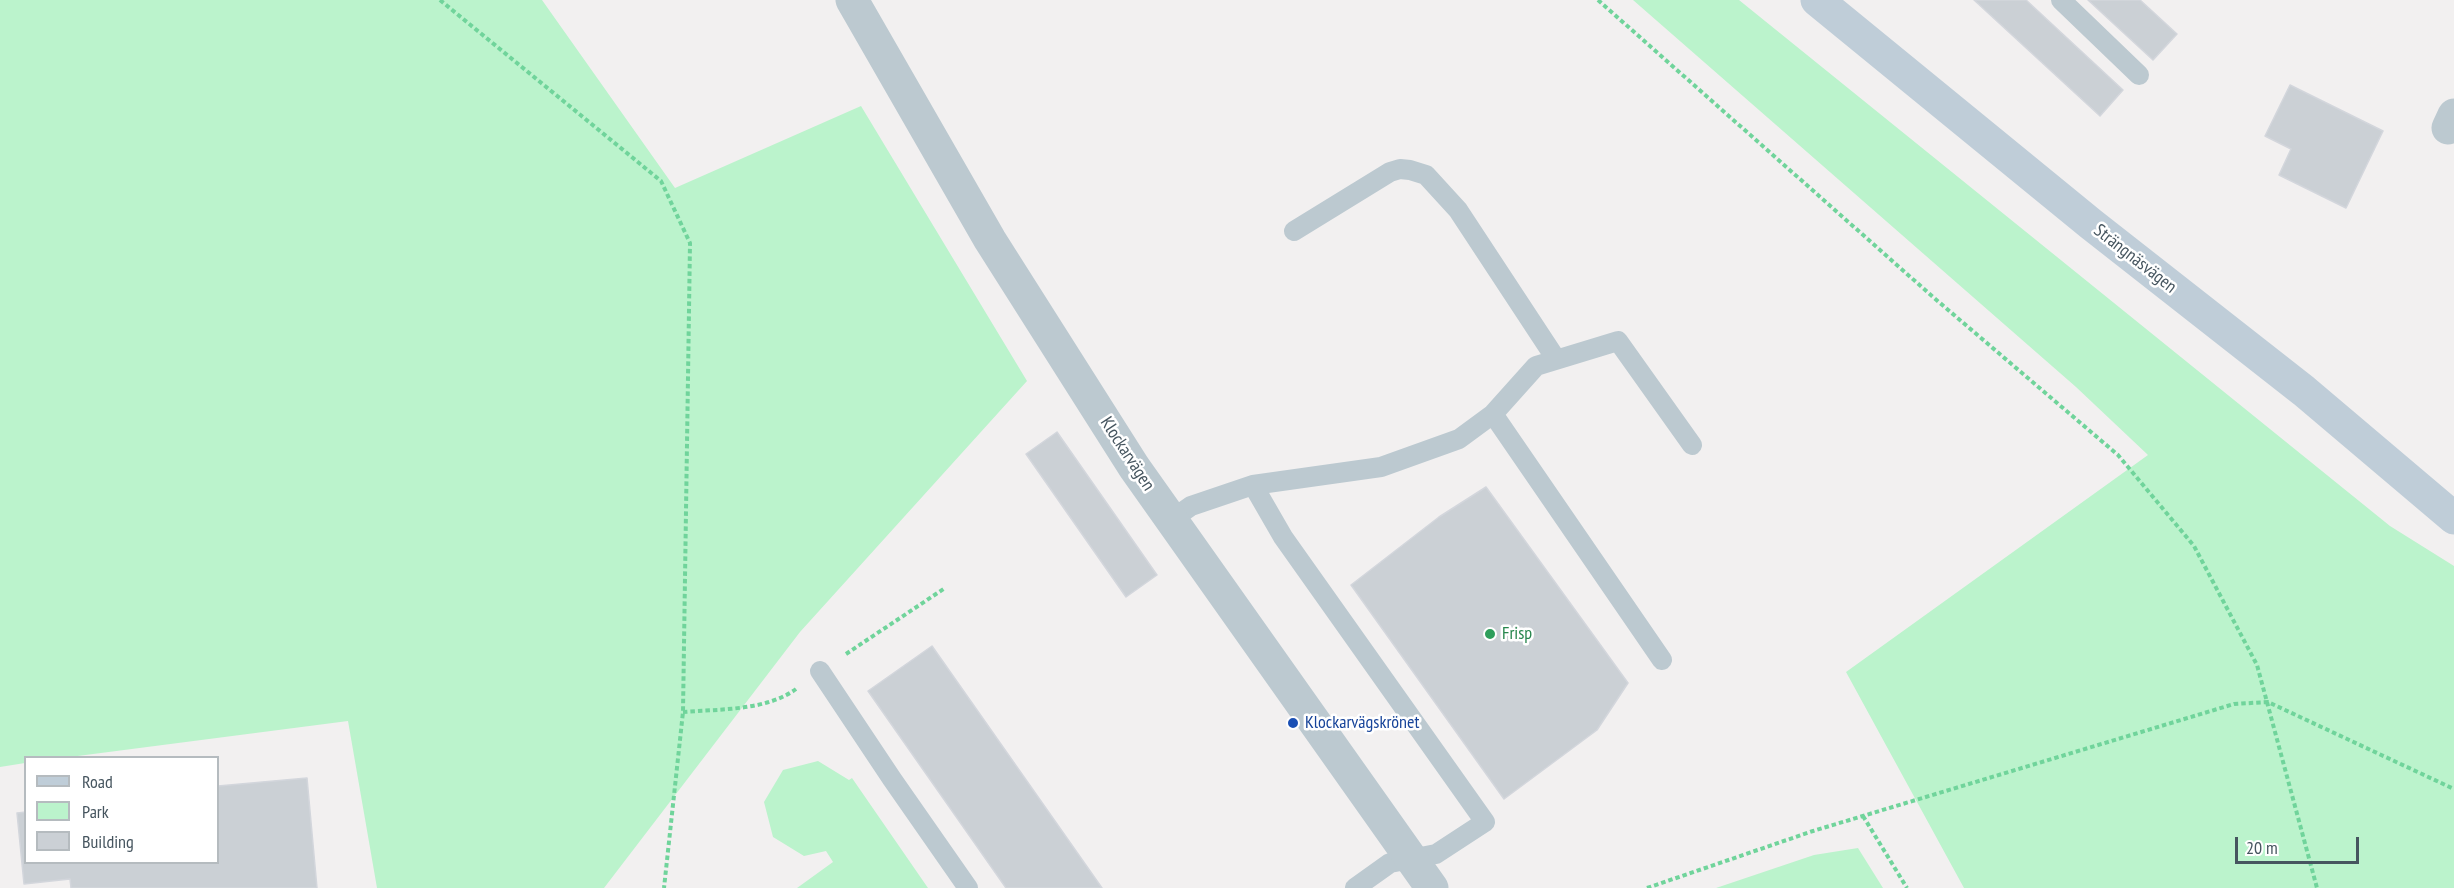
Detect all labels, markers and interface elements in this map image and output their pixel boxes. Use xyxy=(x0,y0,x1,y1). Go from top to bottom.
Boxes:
street label: Strängnäsvägen xyxy=(2089,220,2181,298)
street label: Klockarvägen xyxy=(1095,413,1159,495)
place label: Frisp xyxy=(1502,623,1532,645)
marker: Frisp xyxy=(1483,627,1497,641)
place label: Klockarvägskrönet xyxy=(1305,712,1419,734)
marker: Klockarvägskrönet xyxy=(1286,716,1300,730)
legend xyxy=(24,756,219,864)
text: Road xyxy=(82,770,113,793)
text: Park xyxy=(82,800,109,823)
scale bar xyxy=(2238,825,2362,863)
text: Building xyxy=(82,830,134,853)
text: 20 m xyxy=(2246,836,2278,859)

